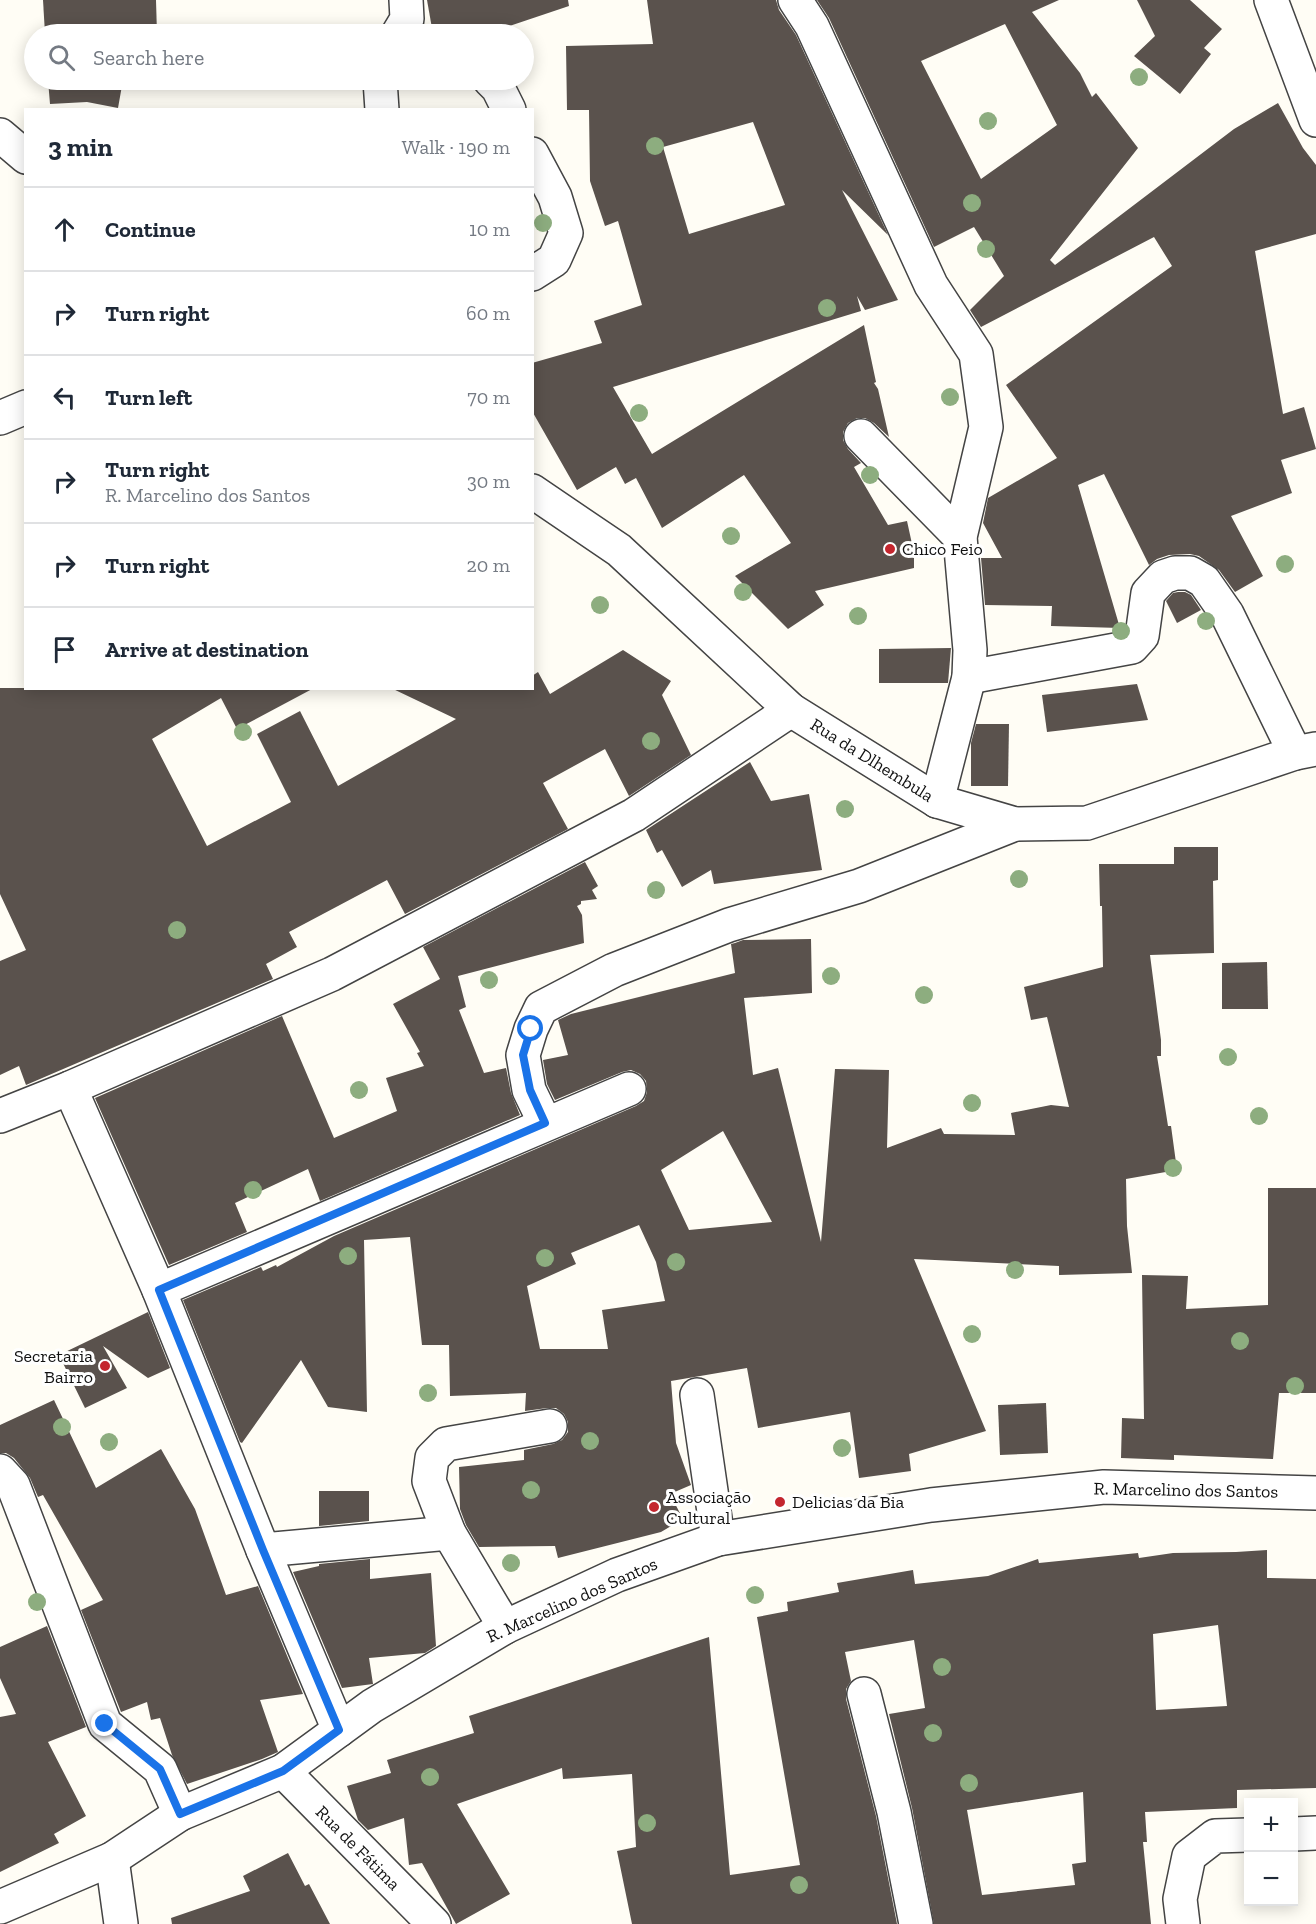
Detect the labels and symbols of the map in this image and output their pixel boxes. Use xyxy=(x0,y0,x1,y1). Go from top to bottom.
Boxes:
place label: Chico Feio xyxy=(902,538,983,560)
marker: Chico Feio xyxy=(883,542,897,556)
street label: Rua da Dlhembula xyxy=(806,713,938,807)
route start xyxy=(517,1015,543,1041)
place label: Secretaria Bairro xyxy=(14,1345,93,1388)
marker: Secretaria Bairro xyxy=(98,1359,112,1373)
street label: R. Marcelino dos Santos xyxy=(1093,1477,1279,1503)
place label: Associação Cultural xyxy=(666,1486,751,1529)
place label: Delicias da Bia xyxy=(792,1491,905,1513)
marker: Delicias da Bia xyxy=(773,1495,787,1509)
marker: Associação Cultural xyxy=(647,1500,661,1514)
street label: R. Marcelino dos Santos xyxy=(483,1552,661,1648)
route end xyxy=(91,1710,117,1736)
street label: Rua de Fátima xyxy=(311,1801,405,1895)

